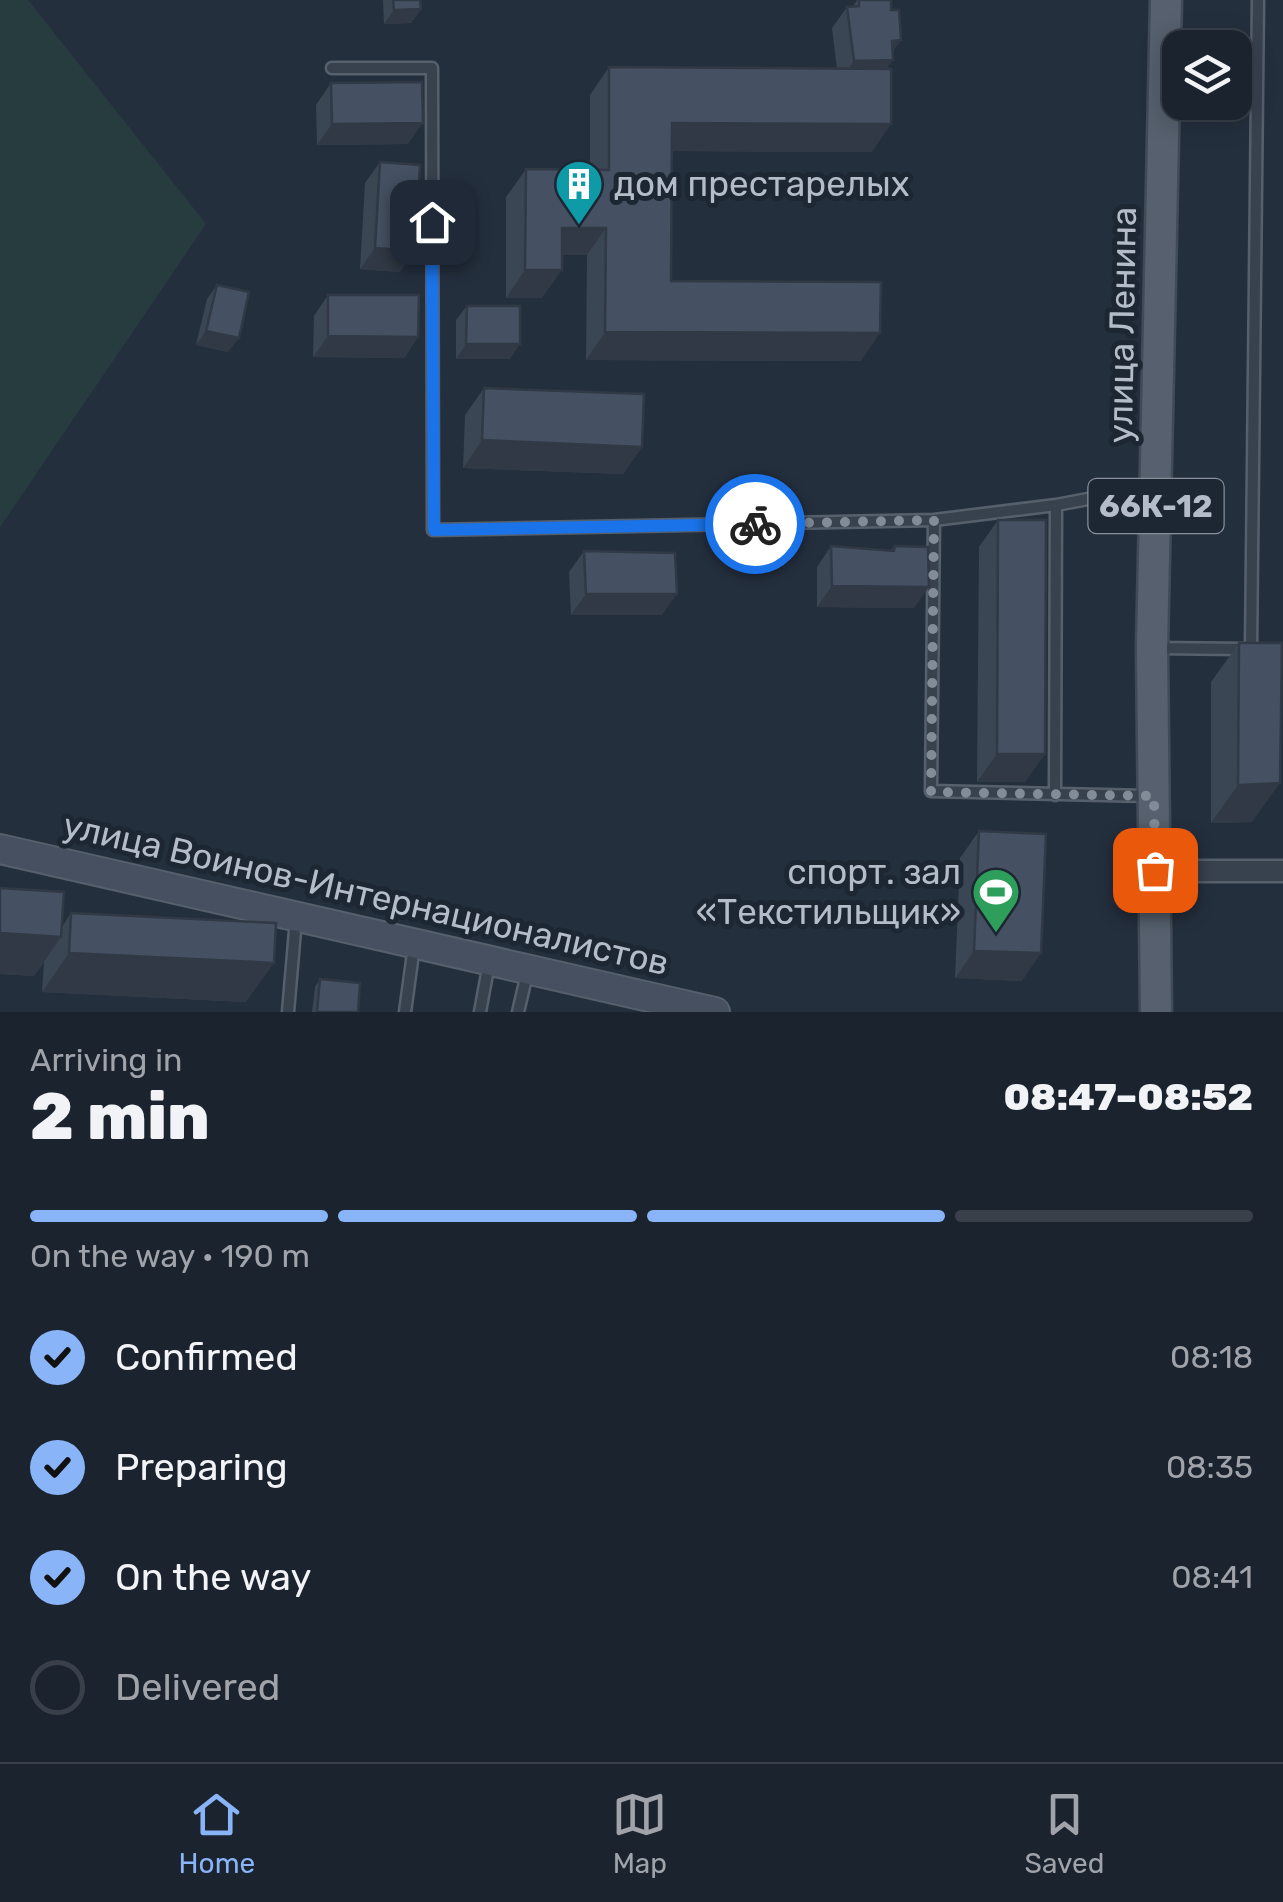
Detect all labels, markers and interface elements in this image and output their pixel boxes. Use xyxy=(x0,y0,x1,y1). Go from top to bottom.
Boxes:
map controls xyxy=(1162,30,1252,120)
button: layers xyxy=(1162,30,1252,120)
building icon: дом престарелых xyxy=(553,158,605,226)
place label: дом престарелых xyxy=(614,163,910,205)
pin xyxy=(390,180,475,265)
icon: home xyxy=(405,195,460,250)
street label: улица Ленина xyxy=(1099,206,1145,444)
courier xyxy=(705,474,805,574)
road number: 66К-12 xyxy=(1088,479,1224,533)
icon: bike xyxy=(728,497,783,552)
street label: улица Воинов-Интернационалистов xyxy=(59,804,673,984)
pin xyxy=(1113,828,1198,913)
icon: bag xyxy=(1128,843,1183,898)
place label: спорт. зал «Текстильщик» xyxy=(696,851,961,933)
sports icon: спорт. зал «Текстильщик» xyxy=(970,866,1022,934)
text: Arriving in xyxy=(30,1041,182,1079)
text: 08:47–08:52 xyxy=(1004,1074,1253,1120)
text: 2 min xyxy=(30,1078,210,1155)
text: On the way · 190 m xyxy=(30,1237,310,1275)
icon: check xyxy=(30,1330,85,1385)
text: Confirmed xyxy=(115,1334,298,1380)
text: 08:18 xyxy=(1170,1338,1253,1376)
icon: check xyxy=(30,1440,85,1495)
text: Preparing xyxy=(115,1444,288,1490)
text: 08:35 xyxy=(1166,1448,1253,1486)
icon: check xyxy=(30,1550,85,1605)
text: On the way xyxy=(115,1554,311,1600)
text: 08:41 xyxy=(1171,1558,1253,1596)
text: Delivered xyxy=(115,1664,280,1710)
tab: Home xyxy=(179,1787,255,1880)
tab: Map xyxy=(612,1787,667,1880)
tab: Saved xyxy=(1024,1787,1104,1880)

